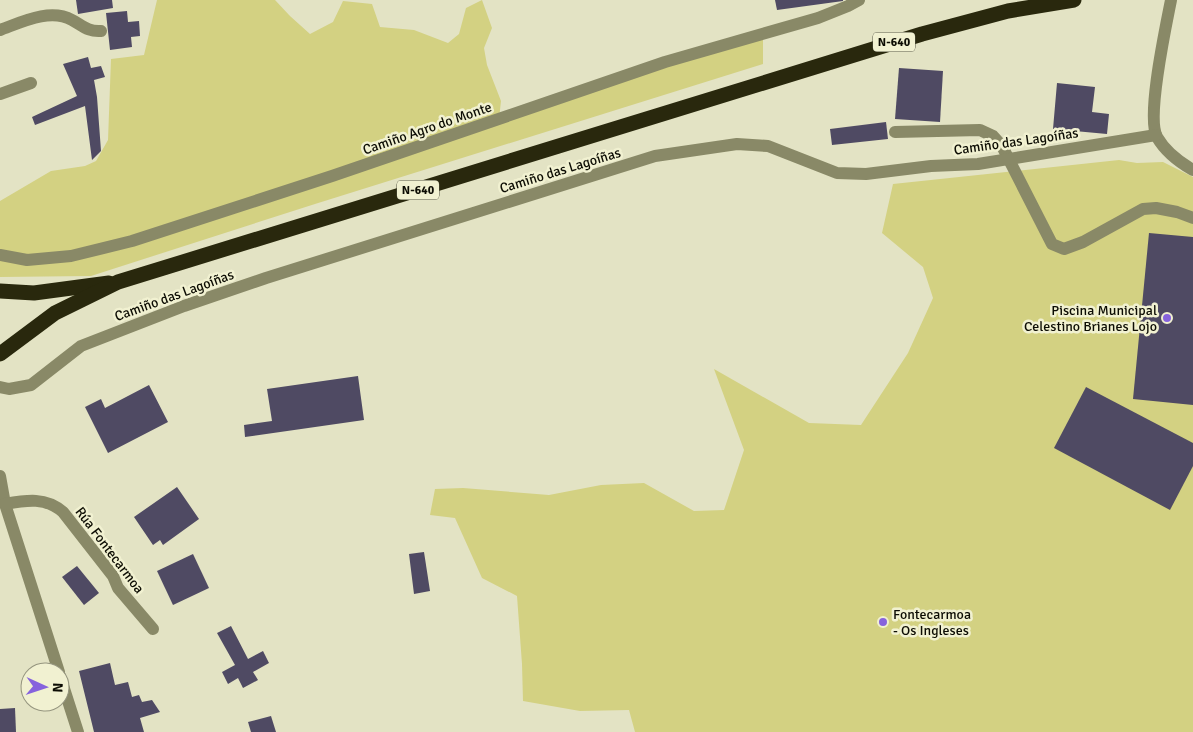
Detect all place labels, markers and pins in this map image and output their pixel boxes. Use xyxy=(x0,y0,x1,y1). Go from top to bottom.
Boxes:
place label: Piscina Municipal Celestino Brianes Lojo xyxy=(1024,302,1157,335)
marker: Piscina Municipal Celestino Brianes Lojo xyxy=(1161,312,1173,324)
place label: Fontecarmoa - Os Ingleses xyxy=(893,606,971,639)
marker: Fontecarmoa - Os Ingleses xyxy=(877,616,889,628)

